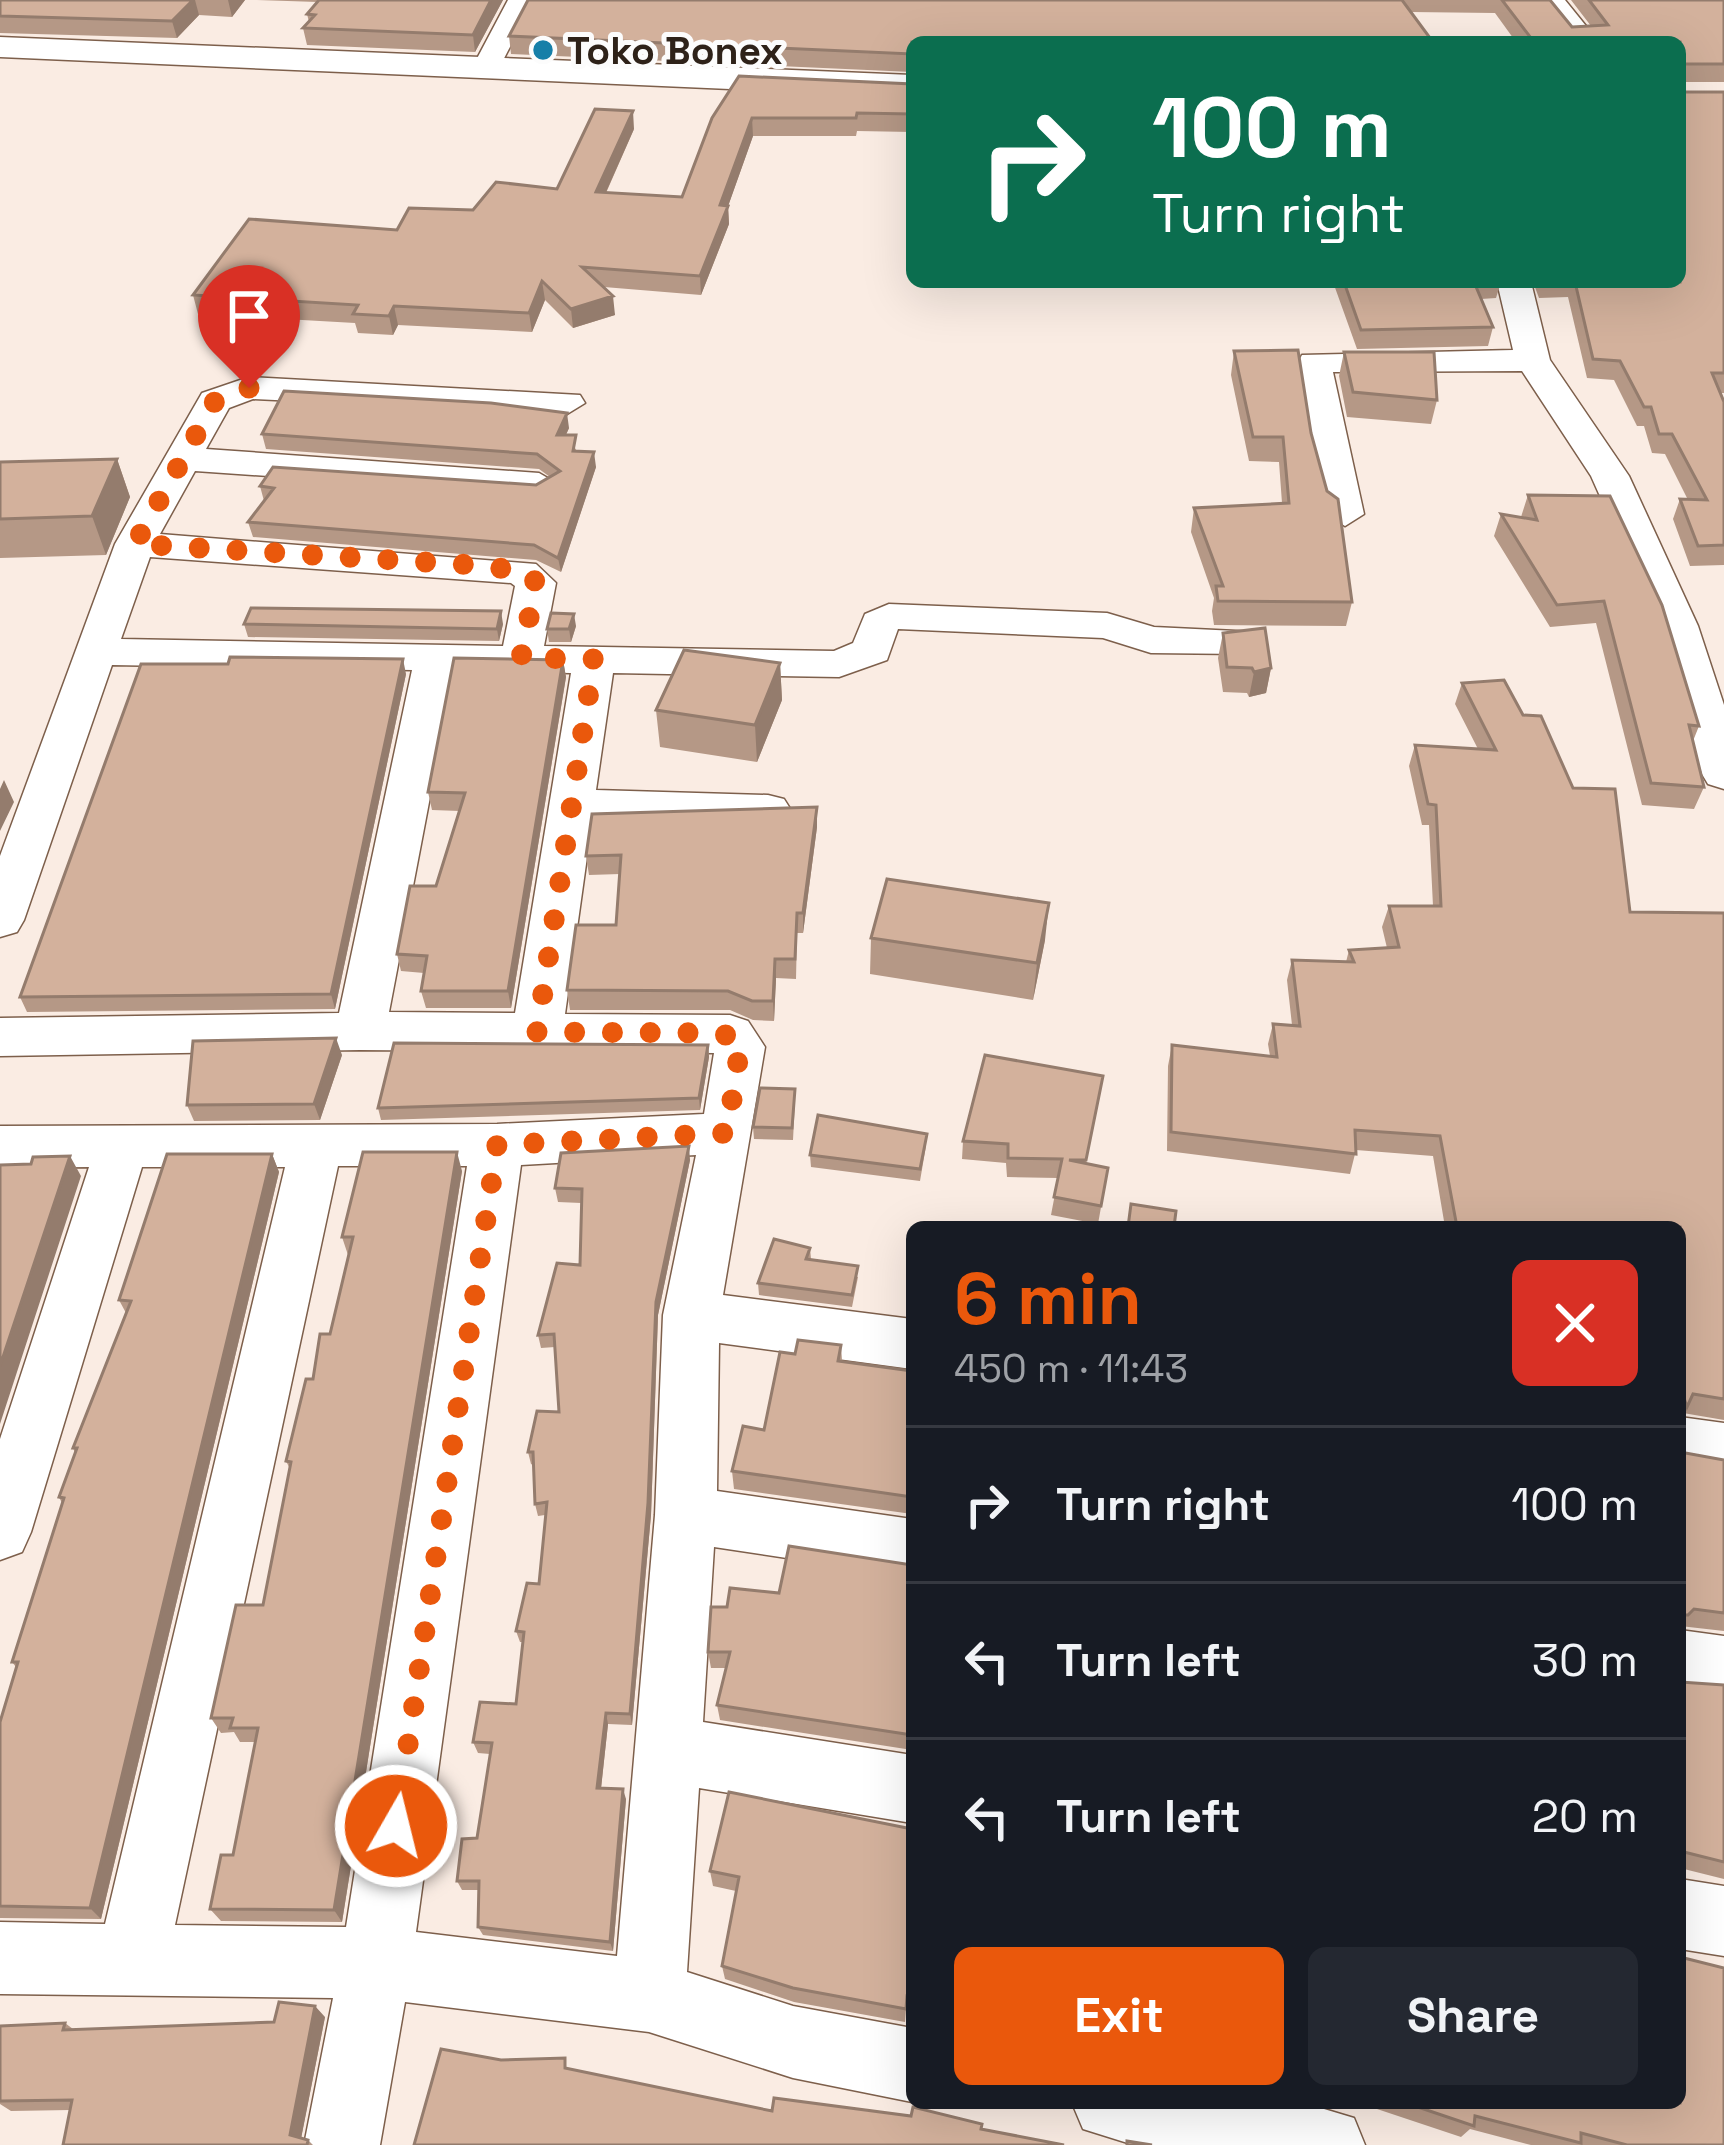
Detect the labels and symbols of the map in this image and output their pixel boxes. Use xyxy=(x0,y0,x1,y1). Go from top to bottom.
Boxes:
place label: Toko Bonex xyxy=(567,26,783,75)
marker: Toko Bonex xyxy=(530,37,556,63)
pin xyxy=(198,265,300,388)
position arrow xyxy=(333,1763,459,1889)

